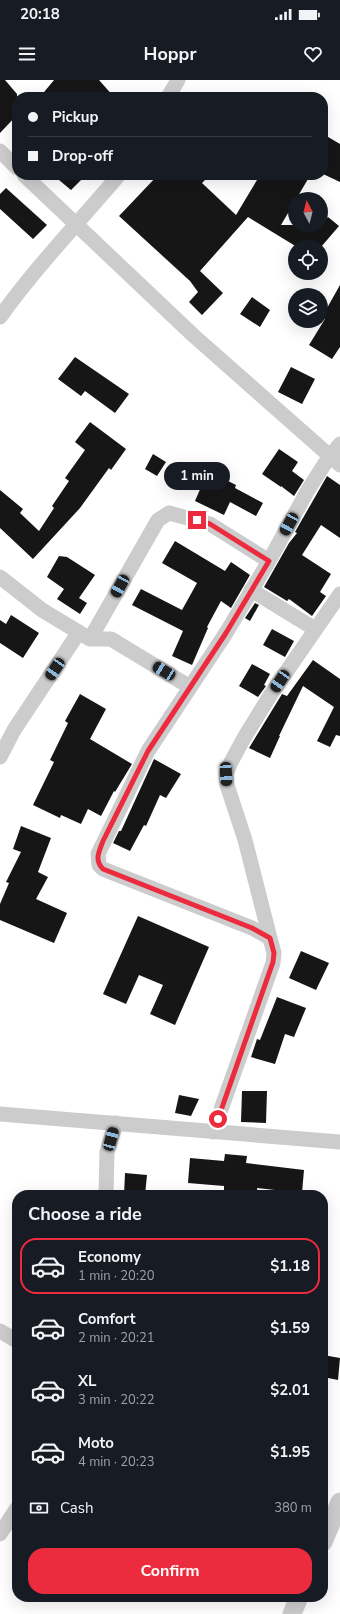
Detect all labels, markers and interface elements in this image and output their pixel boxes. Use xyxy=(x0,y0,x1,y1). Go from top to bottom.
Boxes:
text: 20:18 xyxy=(20,4,60,24)
text: Hoppr xyxy=(144,42,196,66)
icon: menu xyxy=(16,43,38,65)
icon: heart xyxy=(302,43,324,65)
text: Pickup xyxy=(52,107,98,127)
text: Drop-off xyxy=(52,146,113,166)
north arrow xyxy=(288,192,328,232)
map controls xyxy=(288,192,328,328)
button: locate xyxy=(288,240,328,280)
button: layers xyxy=(288,288,328,328)
callout: 1 min xyxy=(164,462,230,490)
text: 1 min xyxy=(180,467,214,485)
route end xyxy=(188,511,206,529)
car xyxy=(278,511,300,537)
car xyxy=(109,573,131,599)
car xyxy=(43,656,67,682)
car xyxy=(151,660,177,682)
car xyxy=(268,668,292,694)
car xyxy=(219,762,233,786)
route start xyxy=(209,1110,227,1128)
car xyxy=(102,1126,120,1152)
text: Choose a ride xyxy=(28,1202,142,1226)
text: Economy xyxy=(78,1247,141,1267)
icon: car xyxy=(30,1248,66,1284)
text: $1.18 xyxy=(270,1256,310,1276)
text: 1 min · 20:20 xyxy=(78,1267,154,1285)
text: Comfort xyxy=(78,1309,135,1329)
icon: car xyxy=(30,1310,66,1346)
text: $1.59 xyxy=(270,1318,310,1338)
text: 2 min · 20:21 xyxy=(78,1329,154,1347)
text: XL xyxy=(78,1371,97,1391)
icon: car xyxy=(30,1372,66,1408)
text: $2.01 xyxy=(270,1380,310,1400)
text: 3 min · 20:22 xyxy=(78,1391,154,1409)
text: Moto xyxy=(78,1433,114,1453)
icon: car xyxy=(30,1434,66,1470)
text: $1.95 xyxy=(270,1442,310,1462)
text: 4 min · 20:23 xyxy=(78,1453,154,1471)
icon: cash xyxy=(28,1497,50,1519)
text: Cash xyxy=(60,1498,94,1518)
text: 380 m xyxy=(274,1499,312,1517)
button: Confirm xyxy=(28,1548,312,1594)

